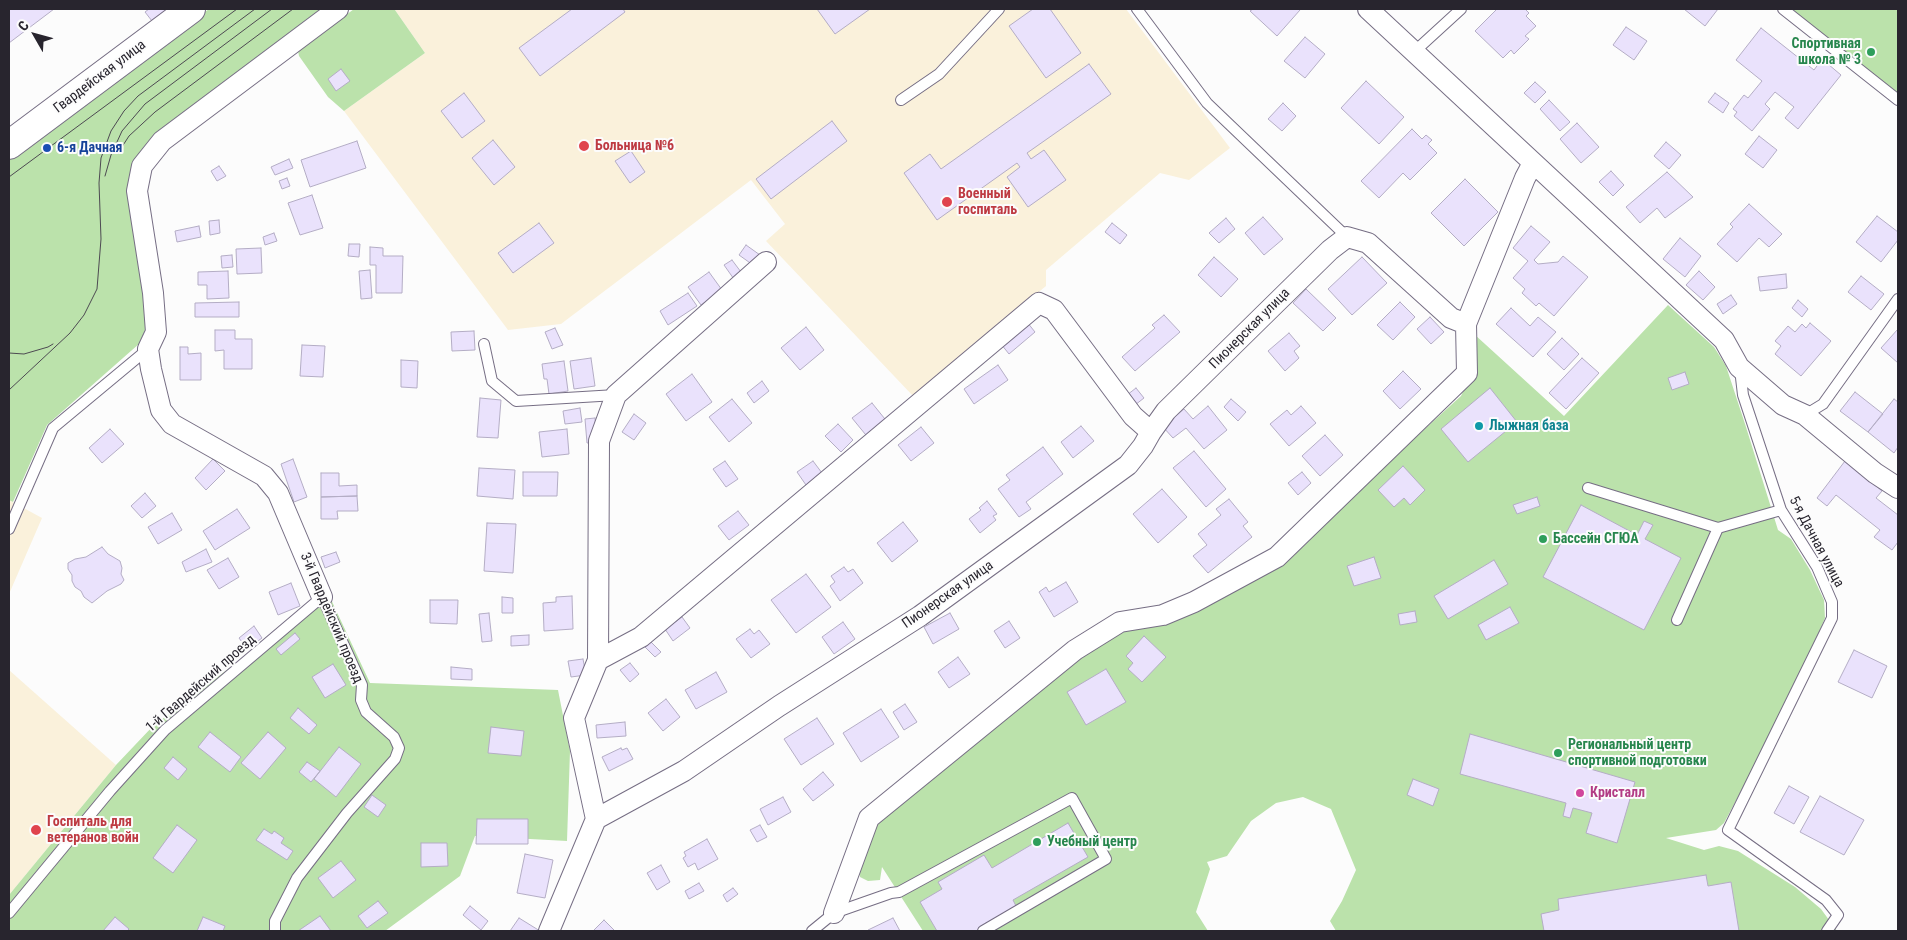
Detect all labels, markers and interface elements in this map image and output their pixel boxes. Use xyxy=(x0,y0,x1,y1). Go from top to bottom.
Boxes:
north arrow xyxy=(10,10,60,60)
text: С xyxy=(14,18,32,34)
place label: Спортивная школа № 3 xyxy=(1792,36,1861,68)
street label: Гвардейская улица xyxy=(51,37,149,117)
marker: Спортивная школа № 3 xyxy=(1865,46,1877,58)
place label: Больница №6 xyxy=(595,138,674,154)
marker: Больница №6 xyxy=(577,139,591,153)
place label: 6-я Дачная xyxy=(57,140,122,156)
marker: 6-я Дачная xyxy=(41,142,53,154)
place label: Военный госпиталь xyxy=(958,186,1017,218)
marker: Военный госпиталь xyxy=(940,195,954,209)
street label: Пионерская улица xyxy=(1206,285,1294,373)
place label: Лыжная база xyxy=(1489,418,1569,434)
marker: Лыжная база xyxy=(1473,420,1485,432)
street label: 5-я Дачная улица xyxy=(1785,494,1847,590)
place label: Бассейн СГЮА xyxy=(1553,531,1639,547)
marker: Бассейн СГЮА xyxy=(1537,533,1549,545)
street label: 3-й Гвардейский проезд xyxy=(296,550,366,686)
street label: Пионерская улица xyxy=(899,557,997,633)
street label: 1-й Гвардейский проезд xyxy=(143,632,259,736)
place label: Региональный центр спортивной подготовки xyxy=(1568,737,1707,770)
marker: Региональный центр спортивной подготовки xyxy=(1552,747,1564,759)
place label: Кристалл xyxy=(1590,785,1645,801)
marker: Кристалл xyxy=(1574,787,1586,799)
place label: Госпиталь для ветеранов войн xyxy=(47,814,139,846)
marker: Госпиталь для ветеранов войн xyxy=(29,823,43,837)
place label: Учебный центр xyxy=(1047,834,1137,850)
marker: Учебный центр xyxy=(1031,836,1043,848)

